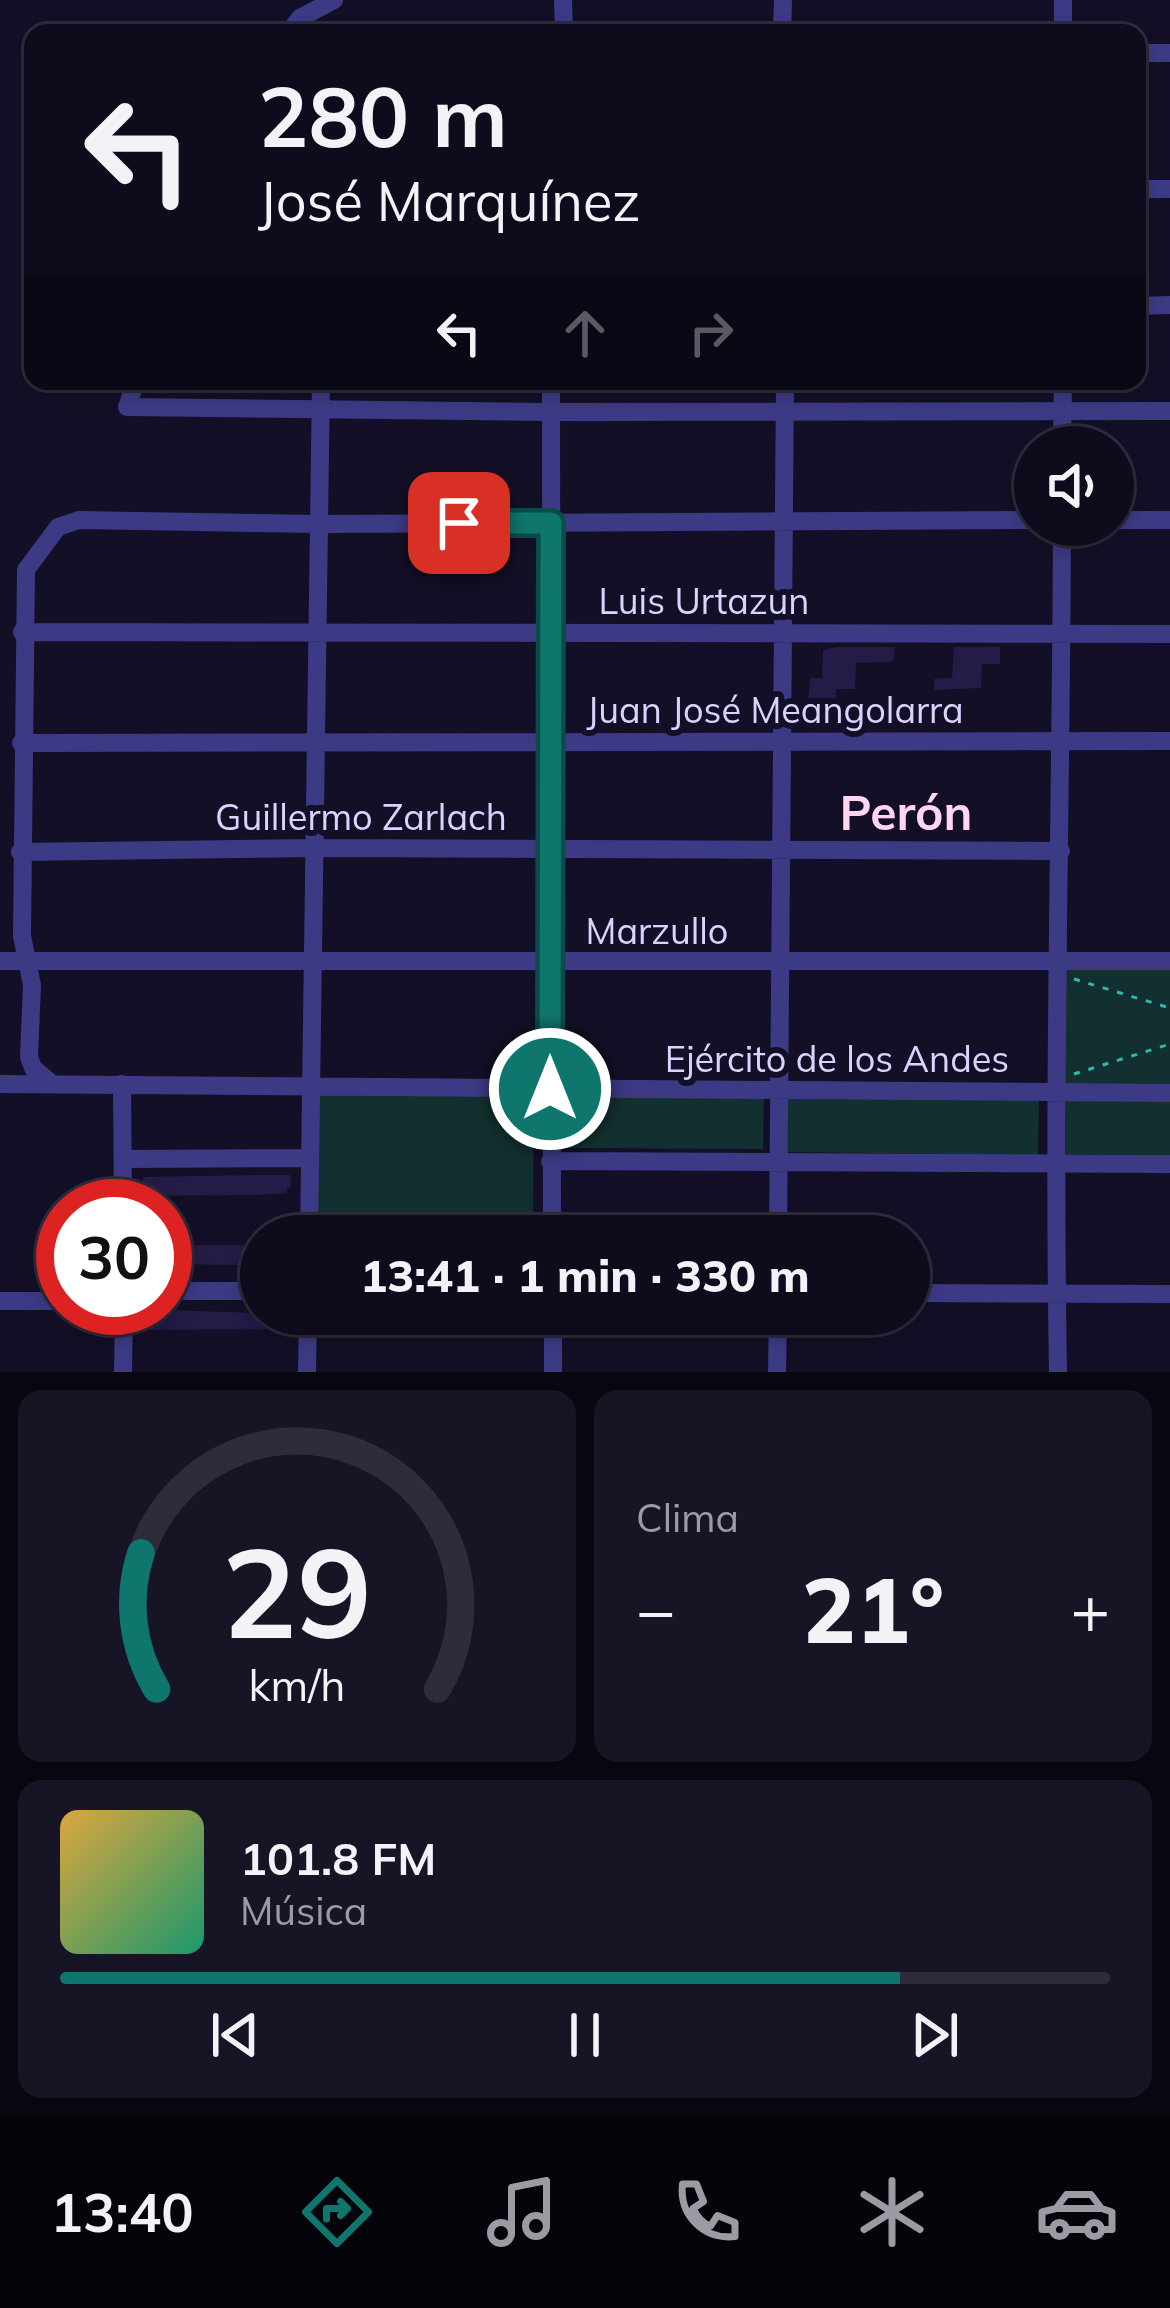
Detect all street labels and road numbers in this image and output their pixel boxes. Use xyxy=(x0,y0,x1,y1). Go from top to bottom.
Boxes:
street label: Luis Urtazun xyxy=(599,578,809,623)
street label: Juan José Meangolarra xyxy=(586,687,964,732)
street label: Guillermo Zarlach xyxy=(215,794,507,839)
street label: Marzullo xyxy=(586,908,728,953)
street label: Ejército de los Andes xyxy=(665,1036,1009,1081)

